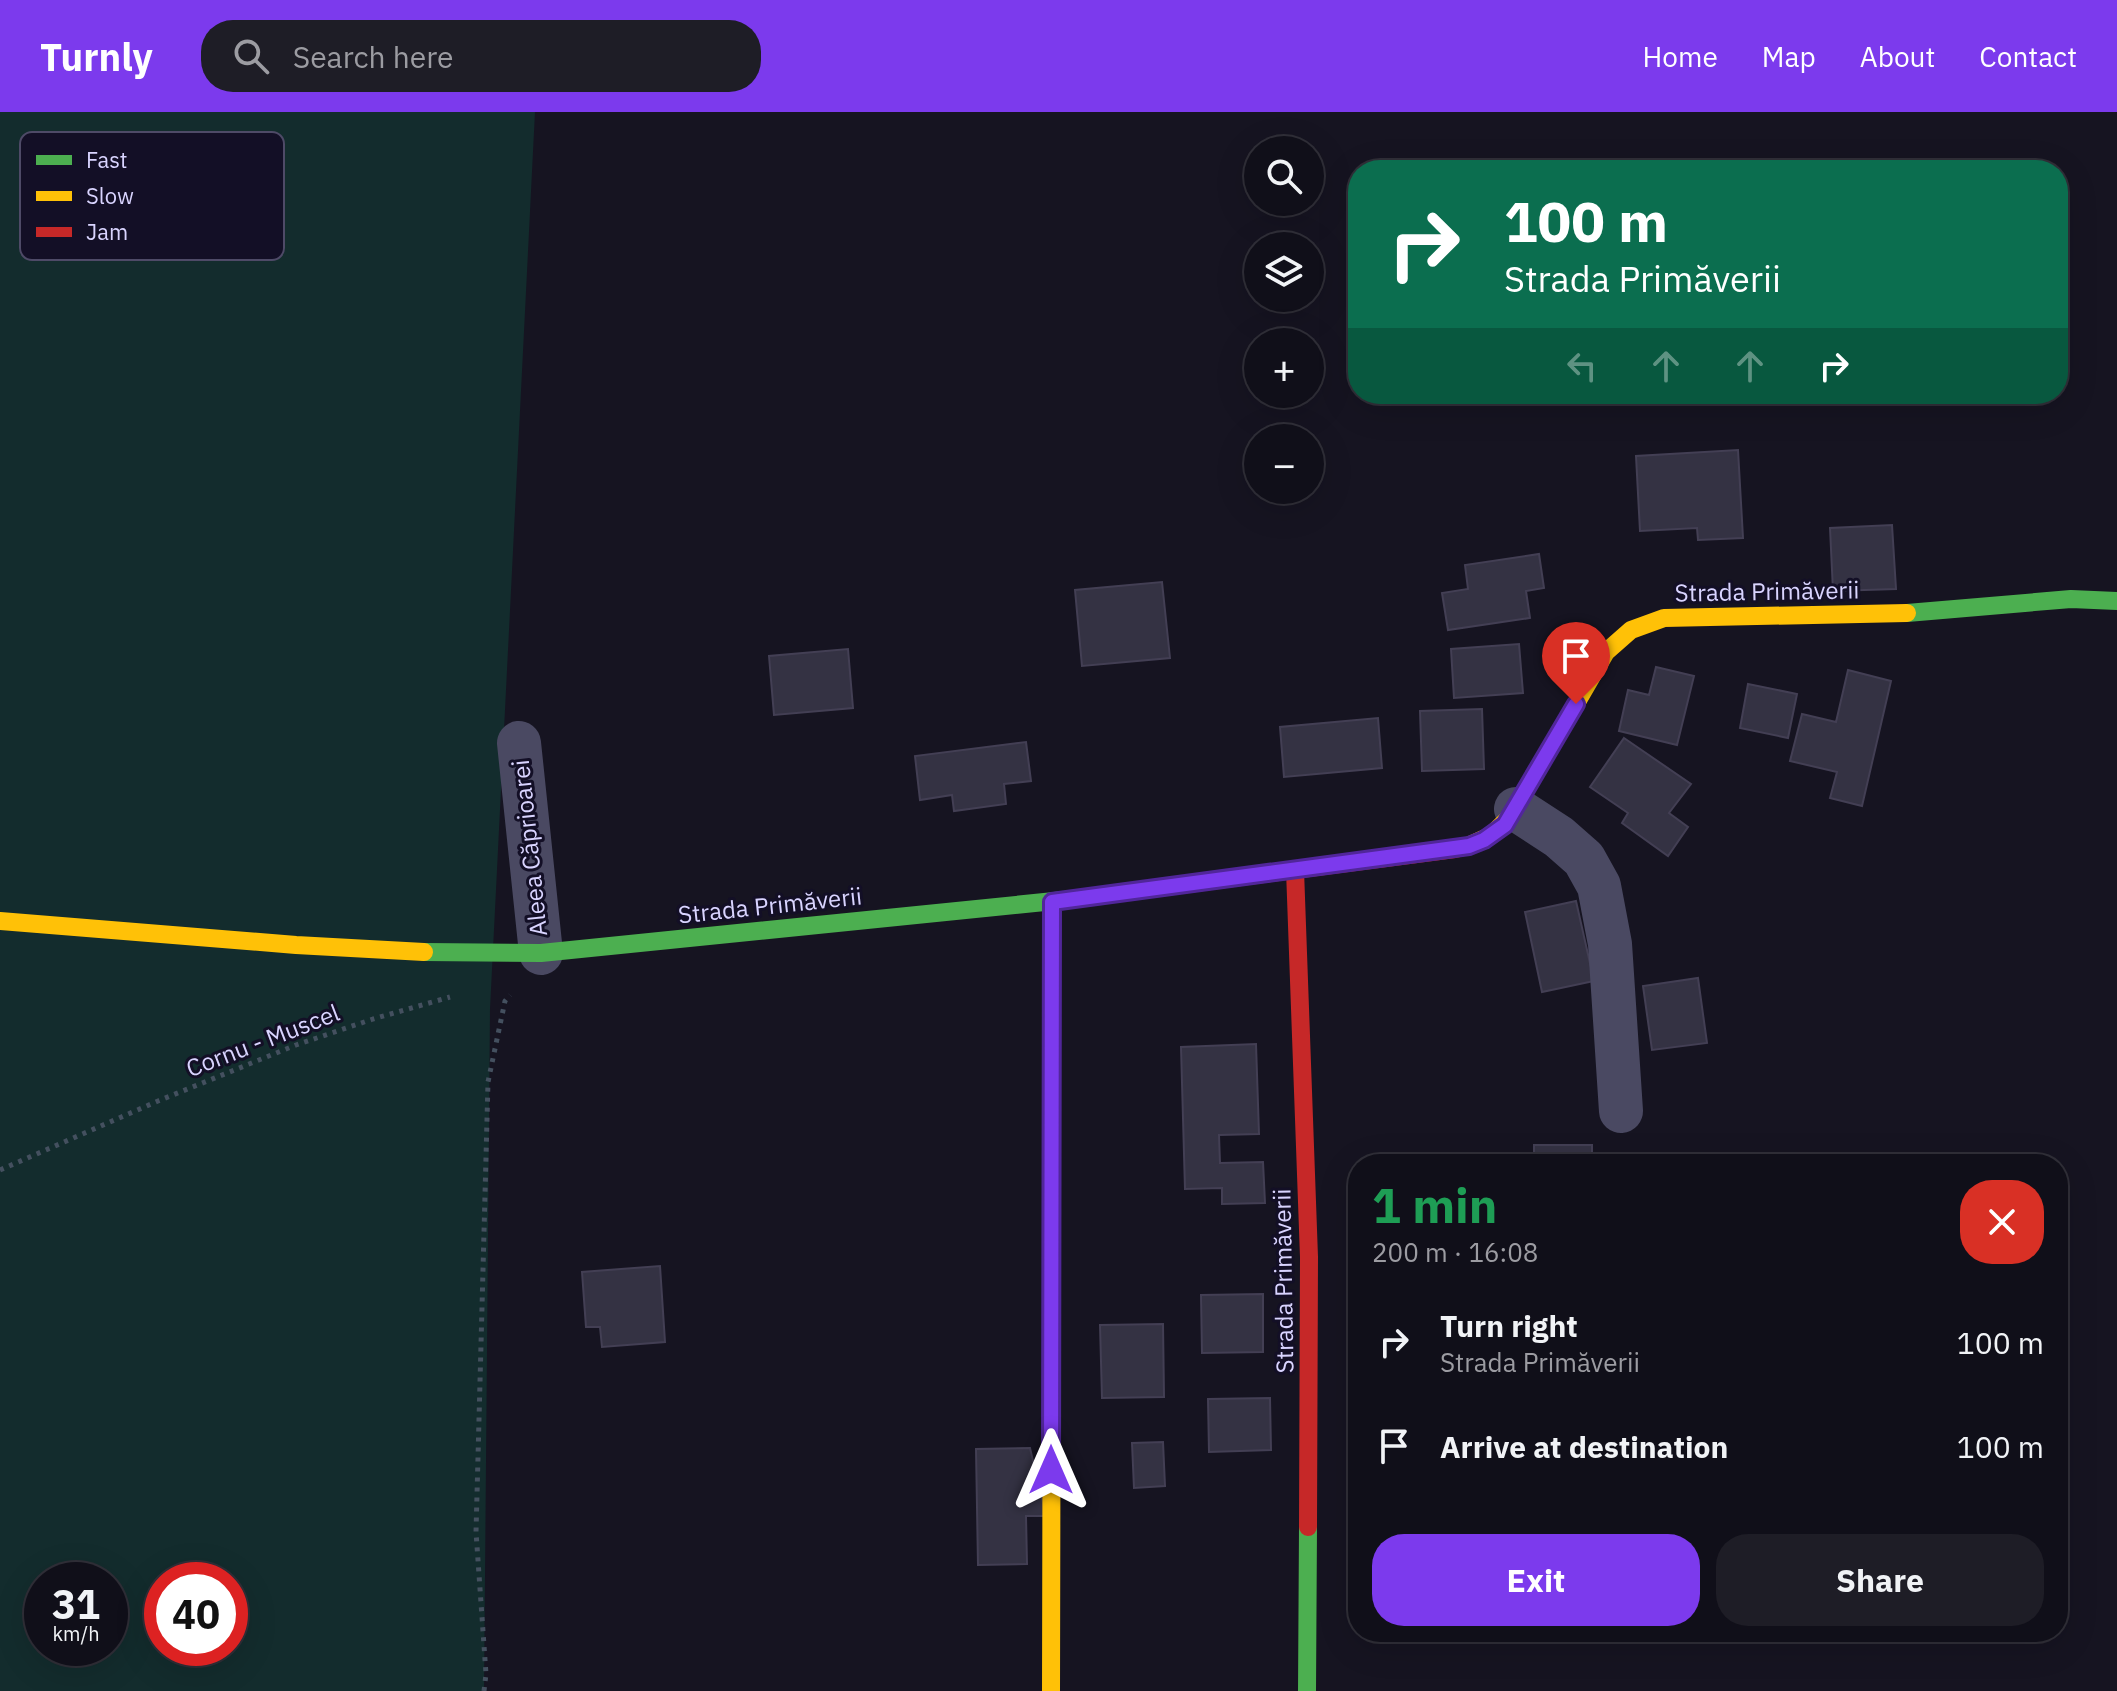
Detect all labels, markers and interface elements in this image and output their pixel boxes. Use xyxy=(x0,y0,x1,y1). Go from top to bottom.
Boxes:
search box xyxy=(201,20,761,92)
text: Turnly xyxy=(40,32,153,81)
icon: search xyxy=(229,34,273,78)
text: Search here xyxy=(293,37,454,76)
text: Home xyxy=(1642,38,1718,75)
text: Map xyxy=(1762,38,1816,75)
text: About xyxy=(1860,38,1935,75)
text: Contact xyxy=(1979,38,2077,75)
legend xyxy=(20,132,284,260)
map controls xyxy=(1244,136,1324,504)
button: search xyxy=(1244,136,1324,216)
text: Fast xyxy=(86,145,127,174)
text: Slow xyxy=(86,181,134,210)
text: 100 m xyxy=(1504,185,1668,257)
icon: right xyxy=(1372,192,1476,296)
text: Jam xyxy=(86,217,128,246)
button: layers xyxy=(1244,232,1324,312)
text: Strada Primăverii xyxy=(1504,255,1781,302)
button: + xyxy=(1244,328,1324,408)
icon: left xyxy=(1560,344,1604,388)
icon: ahead xyxy=(1644,344,1688,388)
icon: ahead xyxy=(1728,344,1772,388)
icon: right xyxy=(1812,344,1856,388)
button: − xyxy=(1244,424,1324,504)
street label: Strada Primăverii xyxy=(1674,573,1860,609)
pin xyxy=(1542,622,1610,704)
icon: arrive xyxy=(1554,634,1598,678)
street label: Aleea Căprioarei xyxy=(504,758,554,938)
street label: Strada Primăverii xyxy=(676,879,863,931)
street label: Cornu - Muscel xyxy=(181,996,344,1084)
text: 1 min xyxy=(1372,1174,1497,1236)
button: close xyxy=(1960,1180,2044,1264)
street label: Strada Primăverii xyxy=(1265,1188,1301,1374)
text: 200 m · 16:08 xyxy=(1372,1235,1538,1269)
text: Turn right xyxy=(1440,1306,1578,1345)
icon: right xyxy=(1372,1320,1416,1364)
text: 100 m xyxy=(1957,1323,2044,1362)
text: Strada Primăverii xyxy=(1440,1345,1640,1379)
icon: arrive xyxy=(1372,1424,1416,1468)
text: Arrive at destination xyxy=(1440,1427,1728,1466)
text: 100 m xyxy=(1957,1427,2044,1466)
position arrow xyxy=(1009,1428,1093,1512)
button: Exit xyxy=(1372,1534,1700,1626)
button: Share xyxy=(1716,1534,2044,1626)
speed limit sign: 40 xyxy=(144,1562,248,1666)
text: 31 xyxy=(52,1578,100,1630)
text: km/h xyxy=(52,1620,100,1647)

